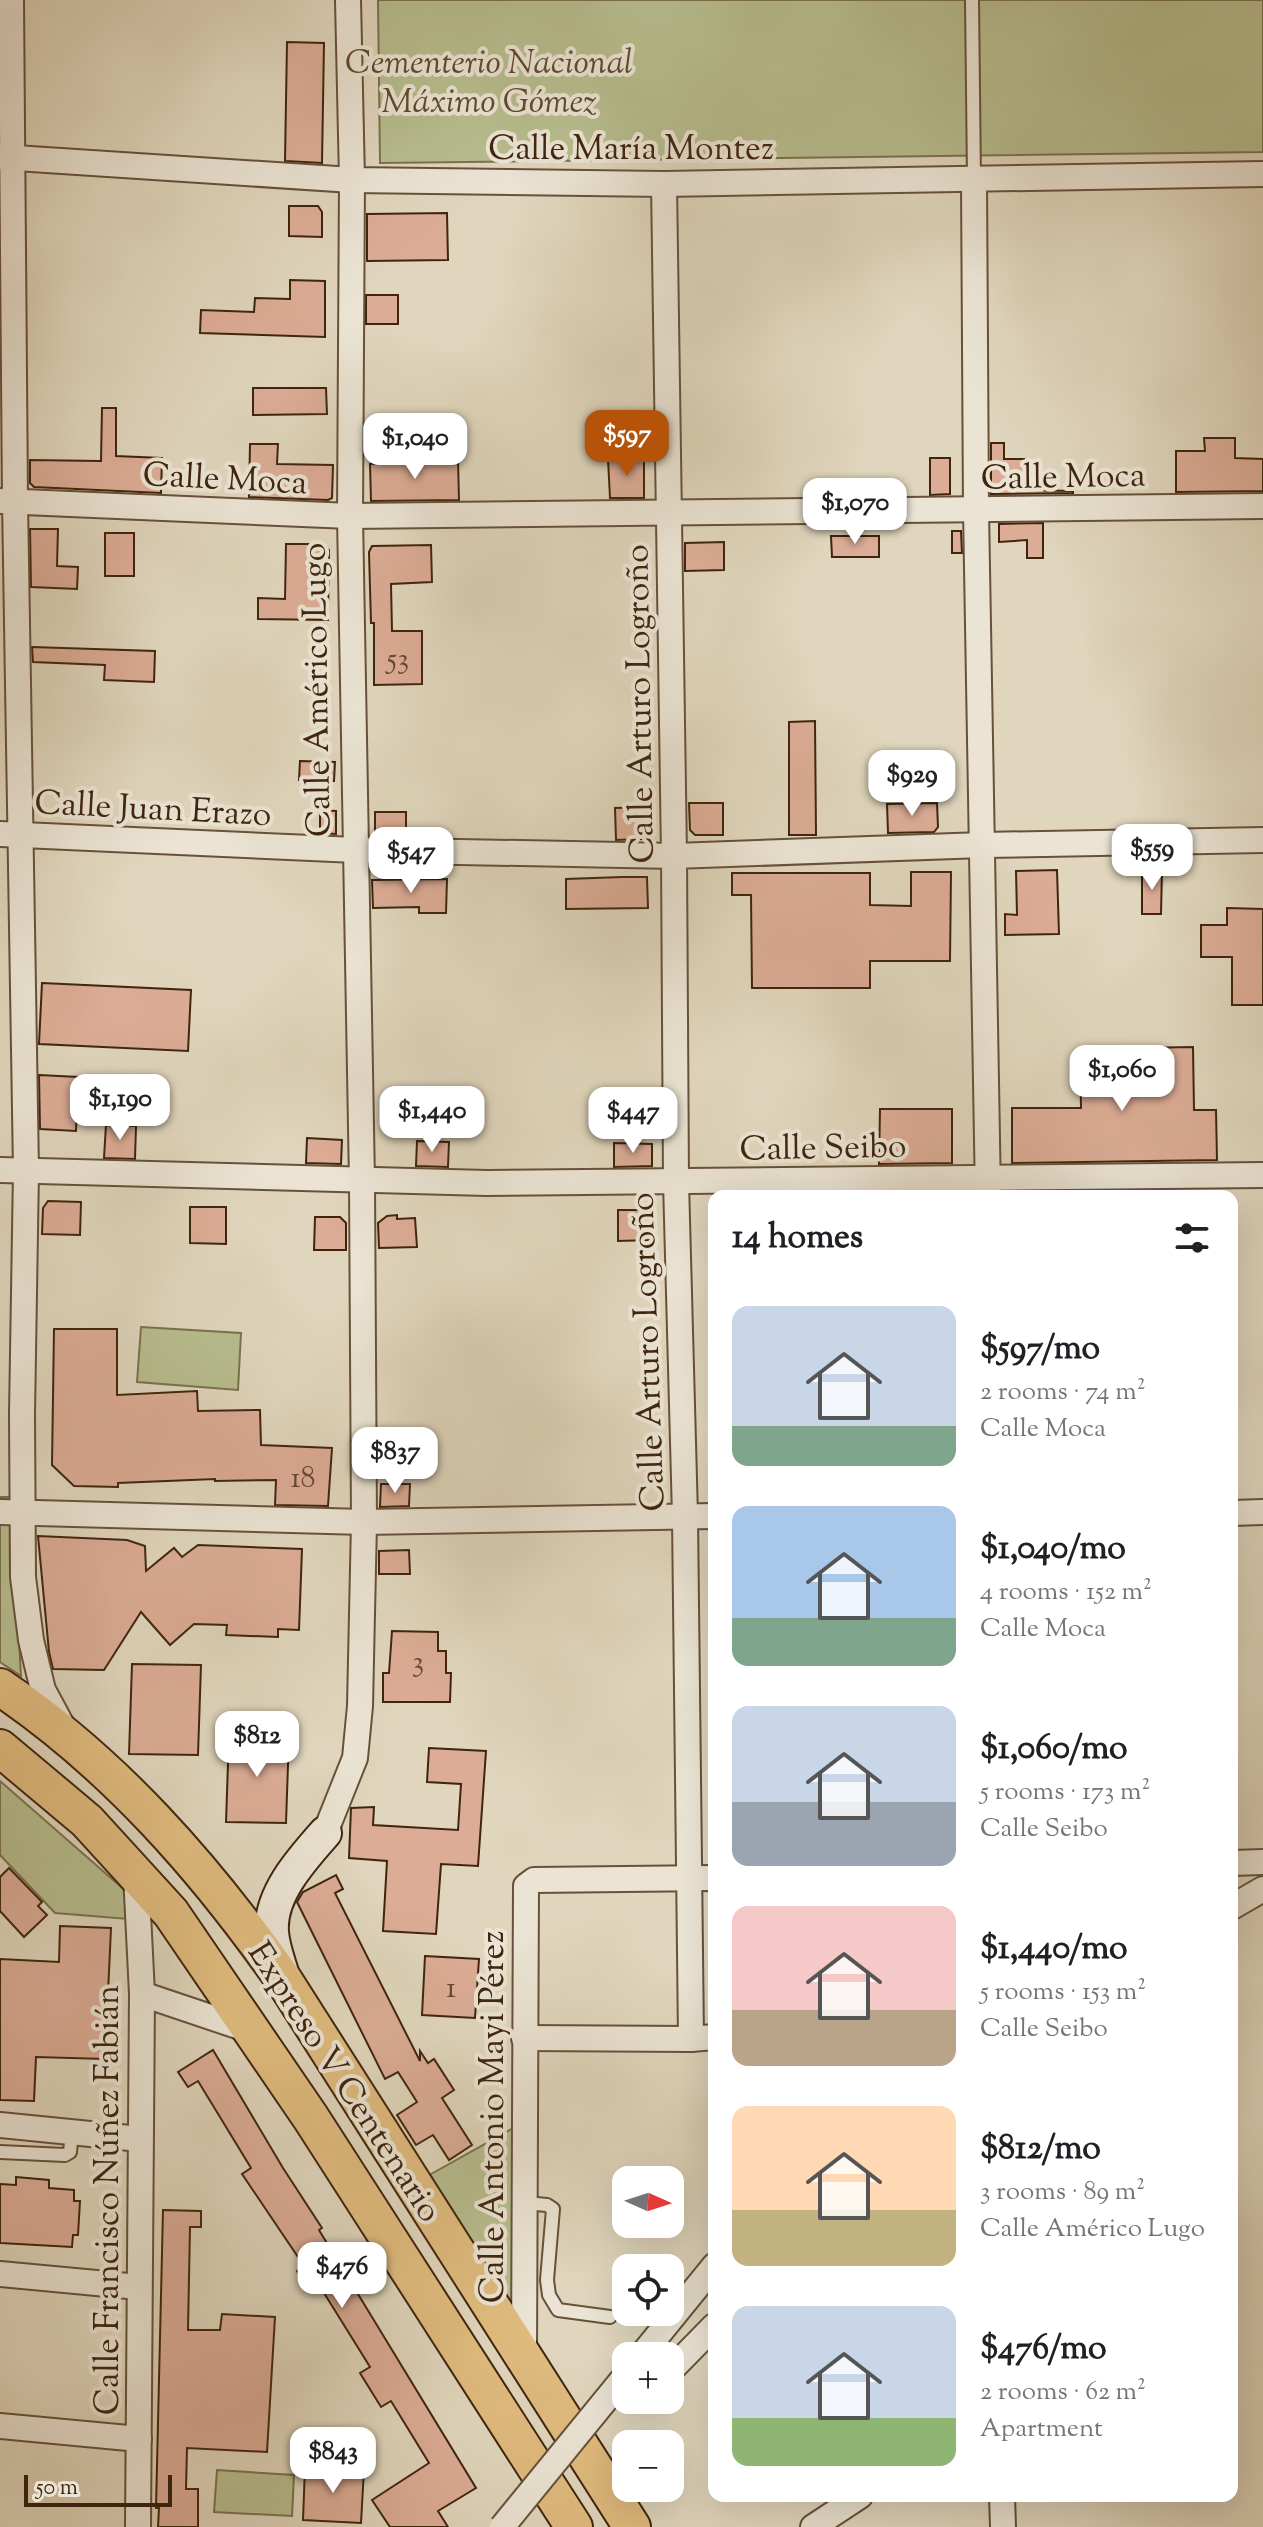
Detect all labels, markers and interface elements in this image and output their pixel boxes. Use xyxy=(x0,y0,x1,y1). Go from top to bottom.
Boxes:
park label: Cementerio Nacional Máximo Gómez xyxy=(345,40,633,128)
street label: Calle María Montez xyxy=(488,126,774,175)
pin: $597 xyxy=(580,410,674,478)
pin: $1,040 xyxy=(350,413,480,481)
text: $597 xyxy=(603,417,651,454)
text: $1,040 xyxy=(381,420,449,457)
street label: Calle Moca xyxy=(141,452,308,509)
street label: Calle Moca xyxy=(980,453,1146,504)
pin: $1,070 xyxy=(790,478,920,546)
text: $1,070 xyxy=(821,485,889,522)
street label: Calle Américo Lugo xyxy=(291,542,346,837)
street label: Calle Arturo Logroño xyxy=(614,544,669,864)
house number: 53 xyxy=(385,639,409,682)
pin: $929 xyxy=(865,750,959,818)
text: $929 xyxy=(886,757,938,794)
street label: Calle Juan Erazo xyxy=(33,780,273,841)
pin: $559 xyxy=(1105,824,1199,892)
pin: $547 xyxy=(364,827,458,895)
text: $559 xyxy=(1130,831,1174,868)
text: $547 xyxy=(387,834,435,871)
pin: $1,060 xyxy=(1057,1045,1187,1113)
text: $1,060 xyxy=(1088,1052,1156,1089)
pin: $1,190 xyxy=(55,1074,185,1142)
text: $1,190 xyxy=(88,1081,152,1118)
pin: $1,440 xyxy=(367,1086,497,1154)
pin: $447 xyxy=(586,1087,680,1155)
text: $1,440 xyxy=(398,1093,466,1130)
text: $447 xyxy=(606,1094,660,1131)
street label: Calle Seibo xyxy=(739,1124,907,1175)
street label: Calle Arturo Logroño xyxy=(619,1192,680,1512)
text: 14 homes xyxy=(732,1214,863,1263)
icon: filters xyxy=(1170,1216,1214,1260)
text: $597/mo xyxy=(980,1325,1100,1374)
icon: home xyxy=(796,1338,892,1434)
text: 2 rooms · 74 m² xyxy=(980,1374,1145,1411)
text: Calle Moca xyxy=(980,1411,1106,1448)
pin: $837 xyxy=(348,1427,442,1495)
text: $837 xyxy=(370,1434,420,1471)
house number: 18 xyxy=(290,1458,316,1501)
text: $1,040/mo xyxy=(980,1525,1126,1574)
icon: home xyxy=(796,1538,892,1634)
text: 4 rooms · 152 m² xyxy=(980,1574,1152,1611)
text: Calle Moca xyxy=(980,1611,1106,1648)
house number: 3 xyxy=(412,1642,424,1685)
pin: $812 xyxy=(210,1711,304,1779)
text: $812 xyxy=(233,1718,281,1755)
text: $1,060/mo xyxy=(980,1725,1128,1774)
icon: home xyxy=(796,1738,892,1834)
text: 5 rooms · 173 m² xyxy=(980,1774,1150,1811)
text: Calle Seibo xyxy=(980,1811,1108,1848)
text: $1,440/mo xyxy=(980,1925,1128,1974)
street label: Calle Antonio Mayi Pérez xyxy=(470,1931,519,2303)
street label: Expreso V Centenario xyxy=(234,1933,452,2233)
icon: home xyxy=(796,1938,892,2034)
house number: 1 xyxy=(446,1968,456,2011)
text: 5 rooms · 153 m² xyxy=(980,1974,1146,2011)
street label: Calle Francisco Núñez Fabián xyxy=(85,1985,134,2415)
text: Calle Seibo xyxy=(980,2011,1108,2048)
text: $812/mo xyxy=(980,2125,1101,2174)
icon: home xyxy=(796,2138,892,2234)
north arrow xyxy=(612,2166,684,2238)
map controls xyxy=(612,2166,684,2502)
text: 3 rooms · 89 m² xyxy=(980,2174,1145,2211)
text: Calle Américo Lugo xyxy=(980,2211,1205,2248)
pin: $476 xyxy=(295,2242,389,2310)
text: $476 xyxy=(316,2249,368,2286)
button: locate xyxy=(612,2254,684,2326)
text: $476/mo xyxy=(980,2325,1107,2374)
icon: home xyxy=(796,2338,892,2434)
button: + xyxy=(612,2342,684,2414)
text: 2 rooms · 62 m² xyxy=(980,2374,1146,2411)
text: Apartment xyxy=(980,2411,1103,2448)
pin: $843 xyxy=(286,2427,380,2495)
button: − xyxy=(612,2430,684,2502)
text: $843 xyxy=(308,2434,358,2471)
scale bar xyxy=(24,2471,172,2507)
text: 50 m xyxy=(36,2473,78,2505)

